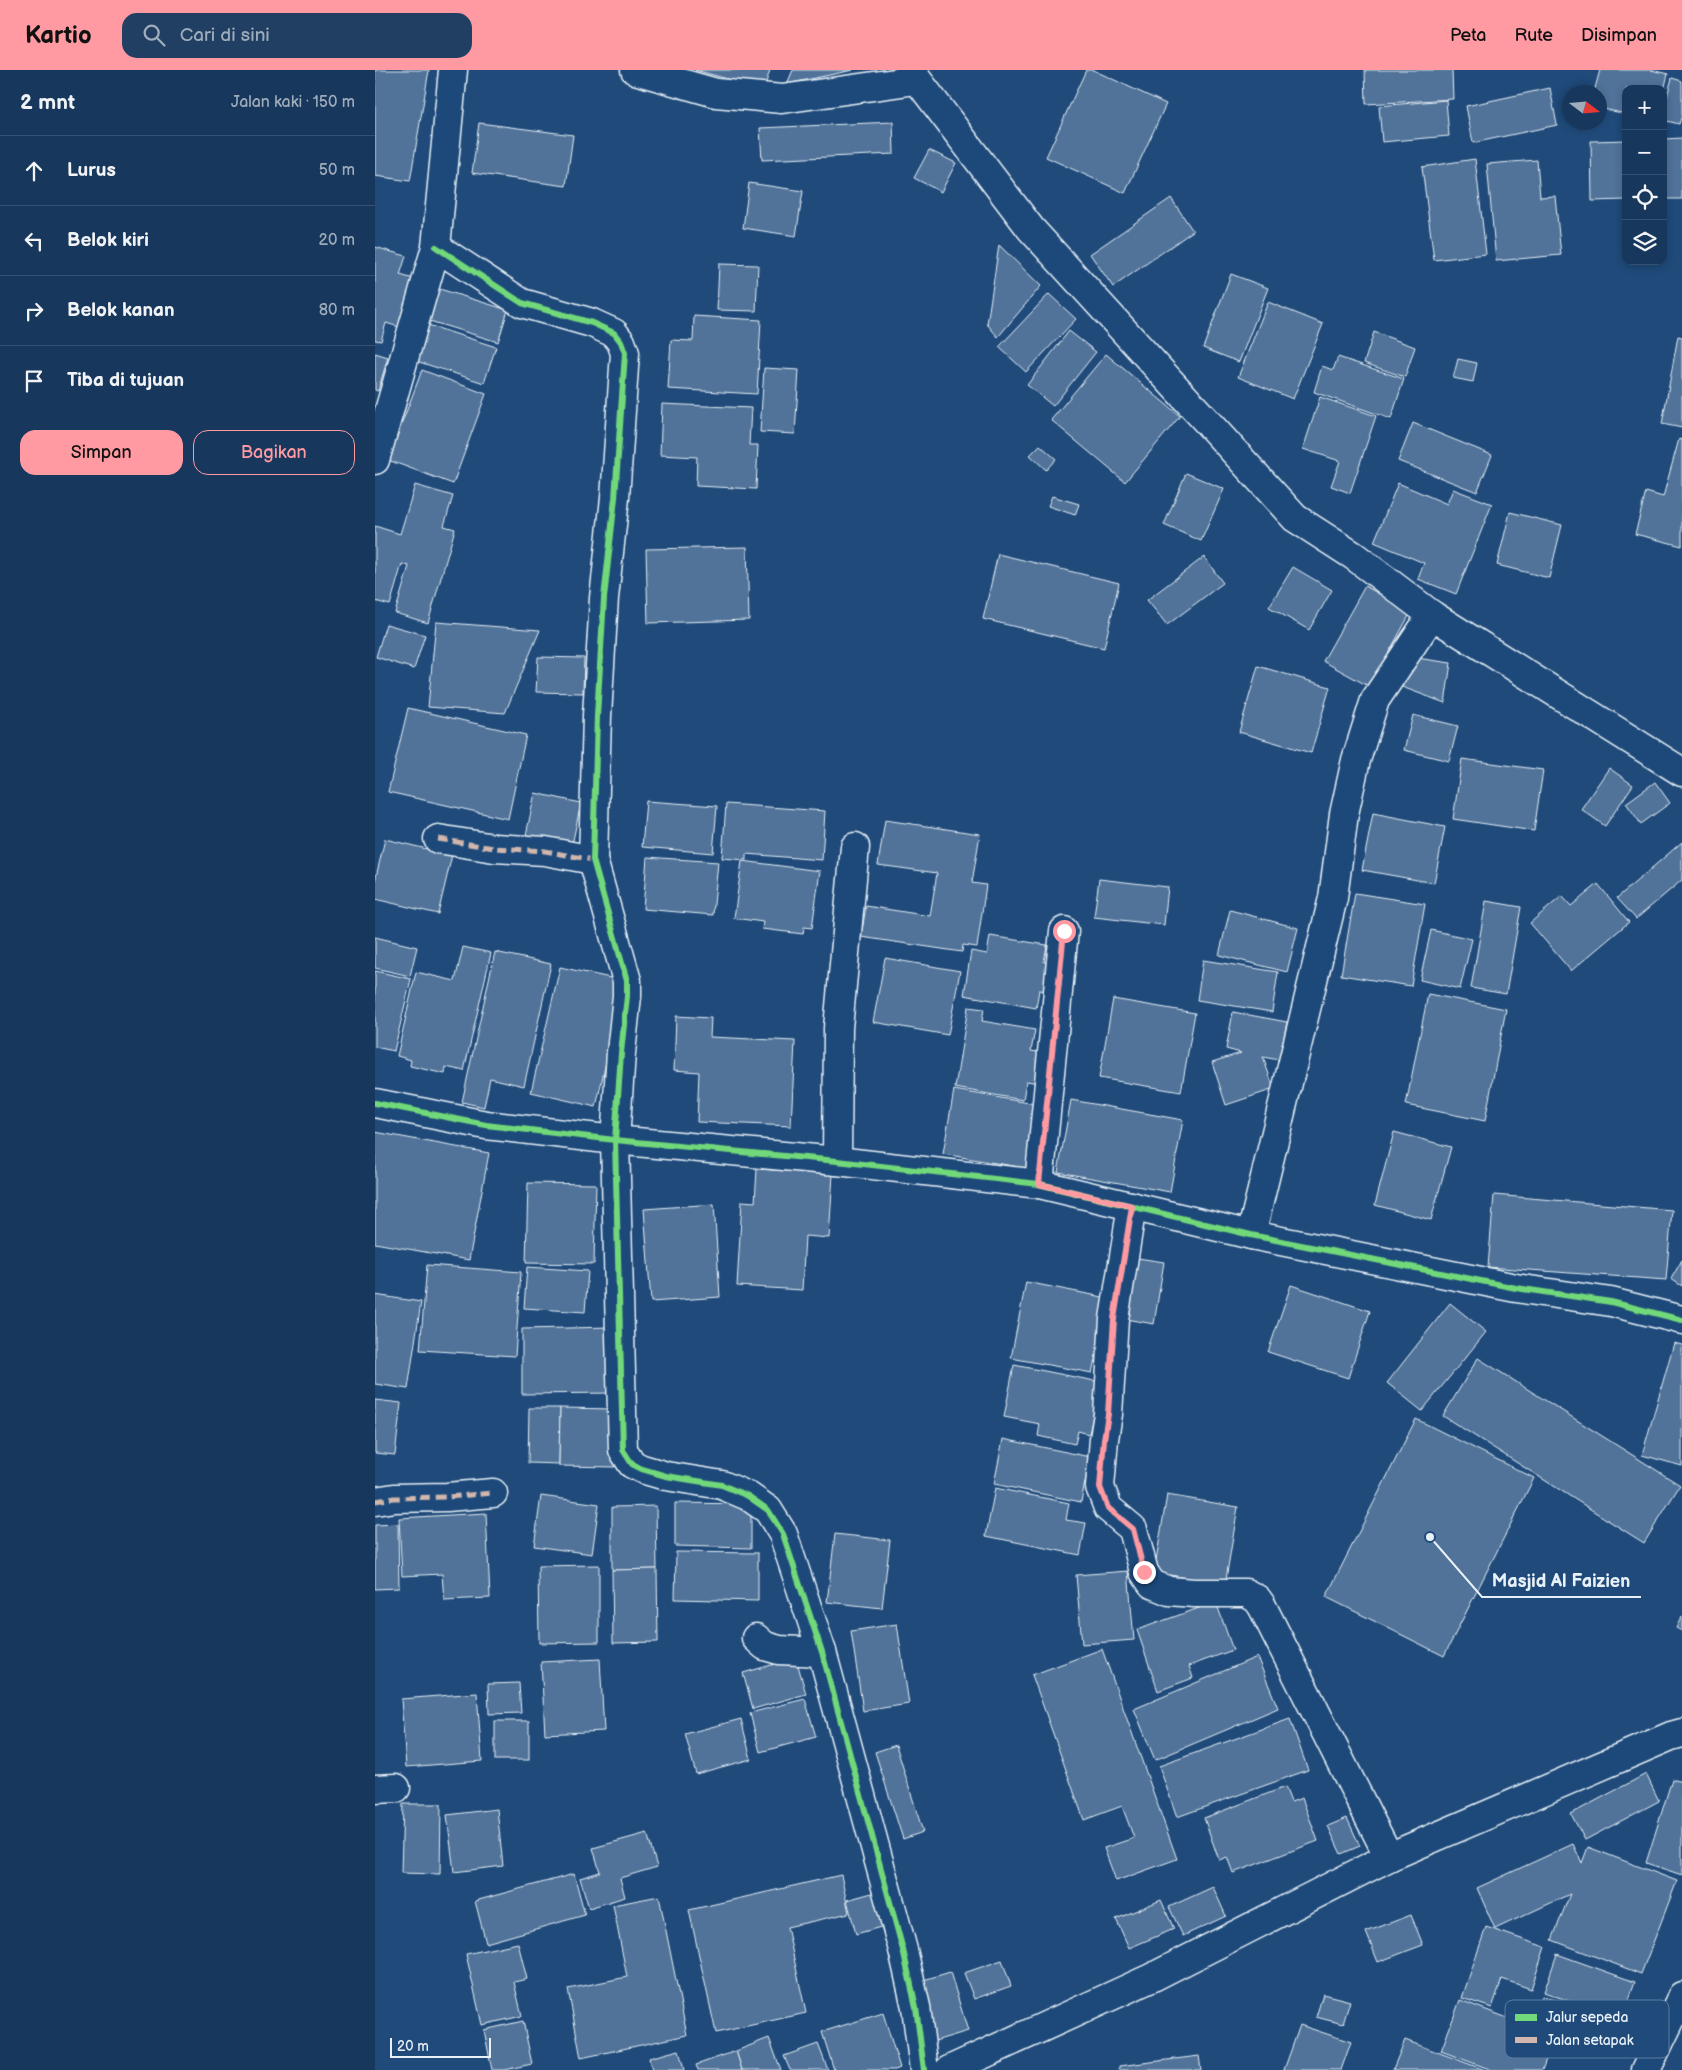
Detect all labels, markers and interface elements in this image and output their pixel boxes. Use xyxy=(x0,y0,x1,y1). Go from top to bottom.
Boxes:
search box xyxy=(122,13,472,58)
text: Kartio xyxy=(25,21,92,50)
icon: search xyxy=(140,21,168,49)
text: Cari di sini xyxy=(180,24,270,47)
text: Peta xyxy=(1450,25,1486,46)
text: Rute xyxy=(1514,25,1553,46)
text: Disimpan xyxy=(1581,25,1657,46)
north arrow xyxy=(1562,85,1607,130)
map controls xyxy=(1622,85,1667,265)
button: + xyxy=(1622,85,1667,130)
text: 2 mnt xyxy=(20,90,75,115)
text: Jalan kaki · 150 m xyxy=(231,93,355,112)
button: − xyxy=(1622,130,1667,175)
icon: ahead xyxy=(20,157,48,185)
text: Lurus xyxy=(67,159,116,182)
text: 50 m xyxy=(319,161,355,180)
button: locate xyxy=(1622,175,1667,220)
button: layers xyxy=(1622,220,1667,265)
icon: left xyxy=(20,227,48,255)
text: Belok kiri xyxy=(67,229,149,252)
text: 20 m xyxy=(319,231,355,250)
icon: right xyxy=(20,297,48,325)
text: Belok kanan xyxy=(67,299,175,322)
text: 80 m xyxy=(319,301,355,320)
icon: arrive xyxy=(20,367,48,395)
text: Tiba di tujuan xyxy=(67,369,184,392)
button: Simpan xyxy=(20,430,183,475)
button: Bagikan xyxy=(193,430,355,475)
route start xyxy=(1053,920,1076,943)
route end xyxy=(1133,1561,1156,1584)
callout: Masjid Al Faizien xyxy=(1482,1564,1641,1597)
text: Masjid Al Faizien xyxy=(1492,1571,1630,1592)
legend xyxy=(1505,2000,1669,2058)
text: Jalur sepeda xyxy=(1546,2009,1628,2026)
text: Jalan setapak xyxy=(1546,2032,1634,2049)
scale bar xyxy=(390,2035,491,2058)
text: 20 m xyxy=(397,2038,429,2055)

